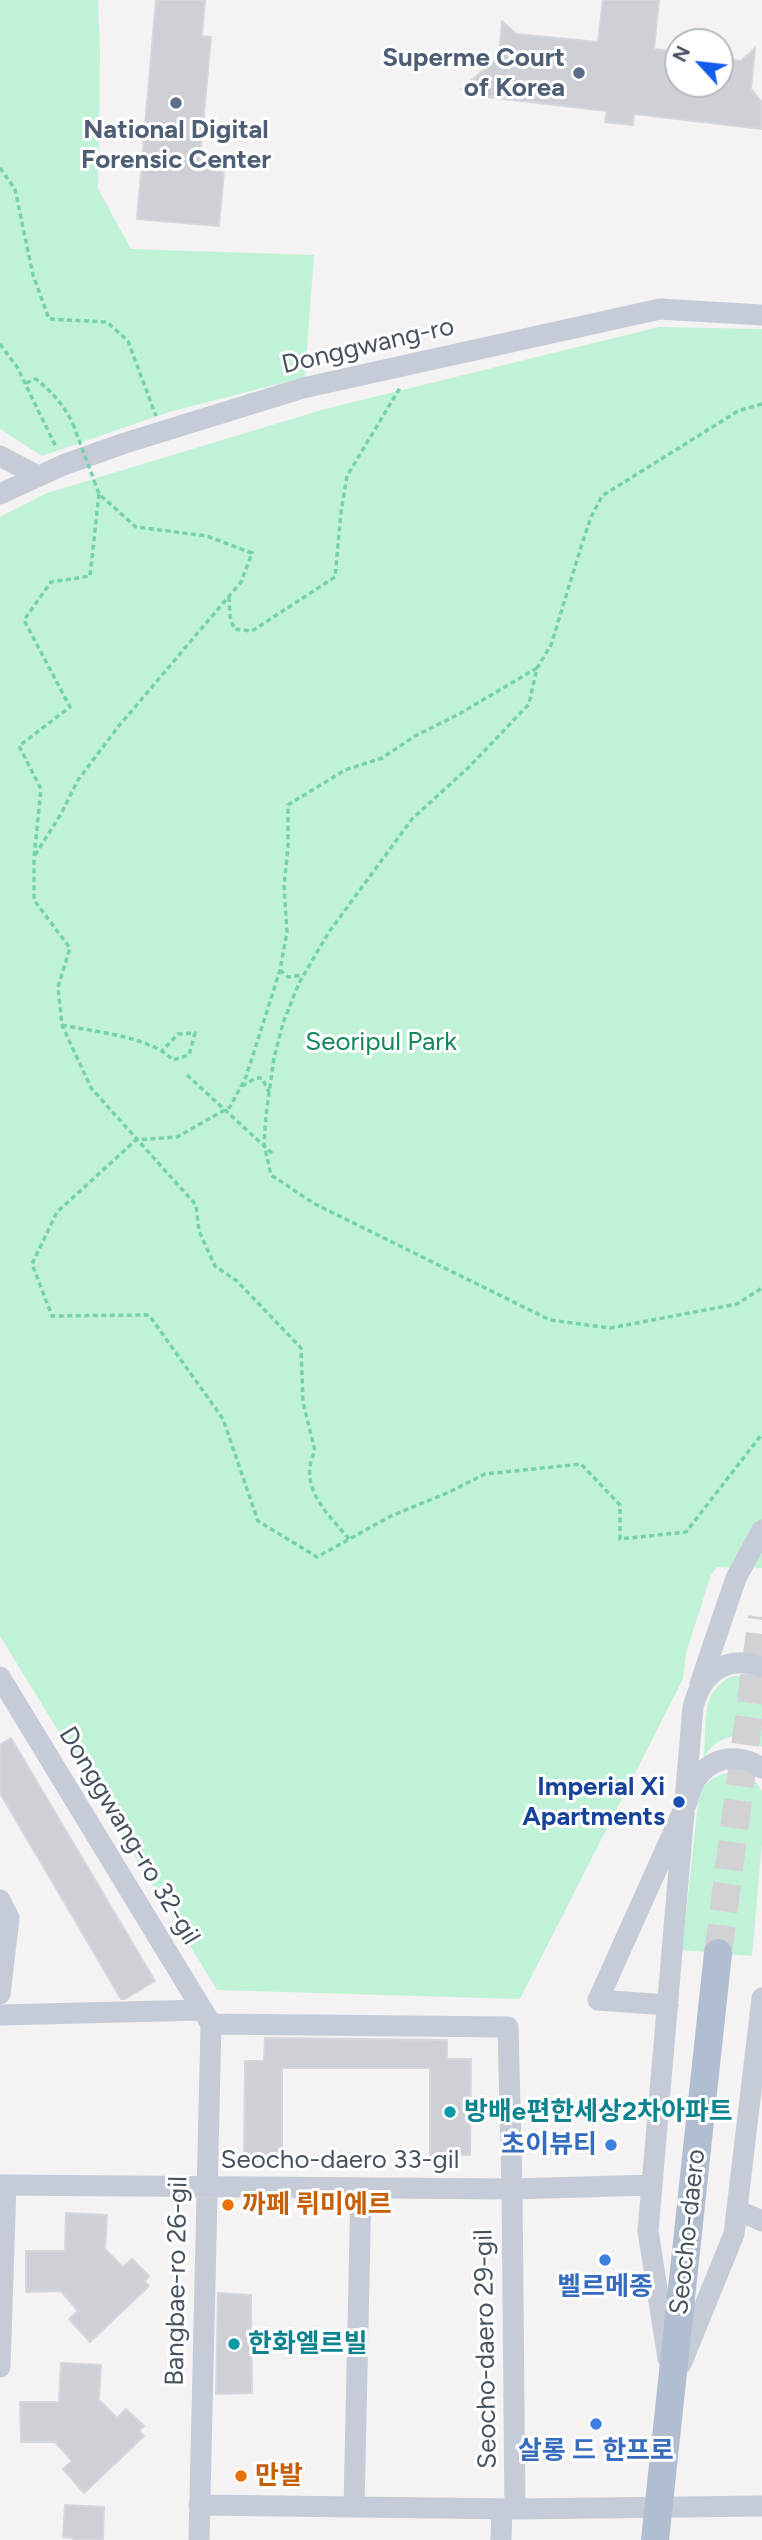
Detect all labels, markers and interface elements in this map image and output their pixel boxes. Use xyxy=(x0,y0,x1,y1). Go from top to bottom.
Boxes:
north arrow xyxy=(664,28,734,98)
place label: Superme Court of Korea xyxy=(382,42,565,104)
text: N xyxy=(668,42,695,66)
marker: Superme Court of Korea xyxy=(571,65,587,81)
marker: National Digital Forensic Center xyxy=(168,95,184,111)
place label: National Digital Forensic Center xyxy=(81,114,271,176)
street label: Donggwang-ro xyxy=(279,311,457,381)
park label: Seoripul Park xyxy=(305,1026,457,1058)
street label: Donggwang-ro 32-gil xyxy=(52,1721,206,1951)
place label: Imperial Xi Apartments xyxy=(522,1771,665,1832)
marker: Imperial Xi Apartments xyxy=(671,1794,687,1810)
place label: 방배e편한세상2차아파트 xyxy=(464,2096,733,2128)
marker: 방배e편한세상2차아파트 xyxy=(442,2104,458,2120)
place label: 초이뷰티 xyxy=(501,2129,597,2161)
marker: 초이뷰티 xyxy=(603,2137,619,2153)
street label: Seocho-daero 33-gil xyxy=(221,2144,459,2176)
street label: Seocho-daero xyxy=(664,2148,712,2316)
street label: Bangbae-ro 26-gil xyxy=(160,2176,194,2386)
place label: 까페 뤼미에르 xyxy=(242,2189,392,2221)
marker: 까페 뤼미에르 xyxy=(220,2197,236,2213)
street label: Seocho-daero 29-gil xyxy=(468,2229,504,2469)
marker: 벨르메종 xyxy=(597,2252,613,2268)
place label: 벨르메종 xyxy=(557,2271,653,2303)
place label: 한화엘르빌 xyxy=(248,2328,368,2360)
marker: 한화엘르빌 xyxy=(226,2336,242,2352)
marker: 살롱 드 한프로 xyxy=(588,2416,604,2432)
place label: 살롱 드 한프로 xyxy=(518,2435,674,2467)
place label: 만발 xyxy=(255,2460,303,2492)
marker: 만발 xyxy=(233,2468,249,2484)

